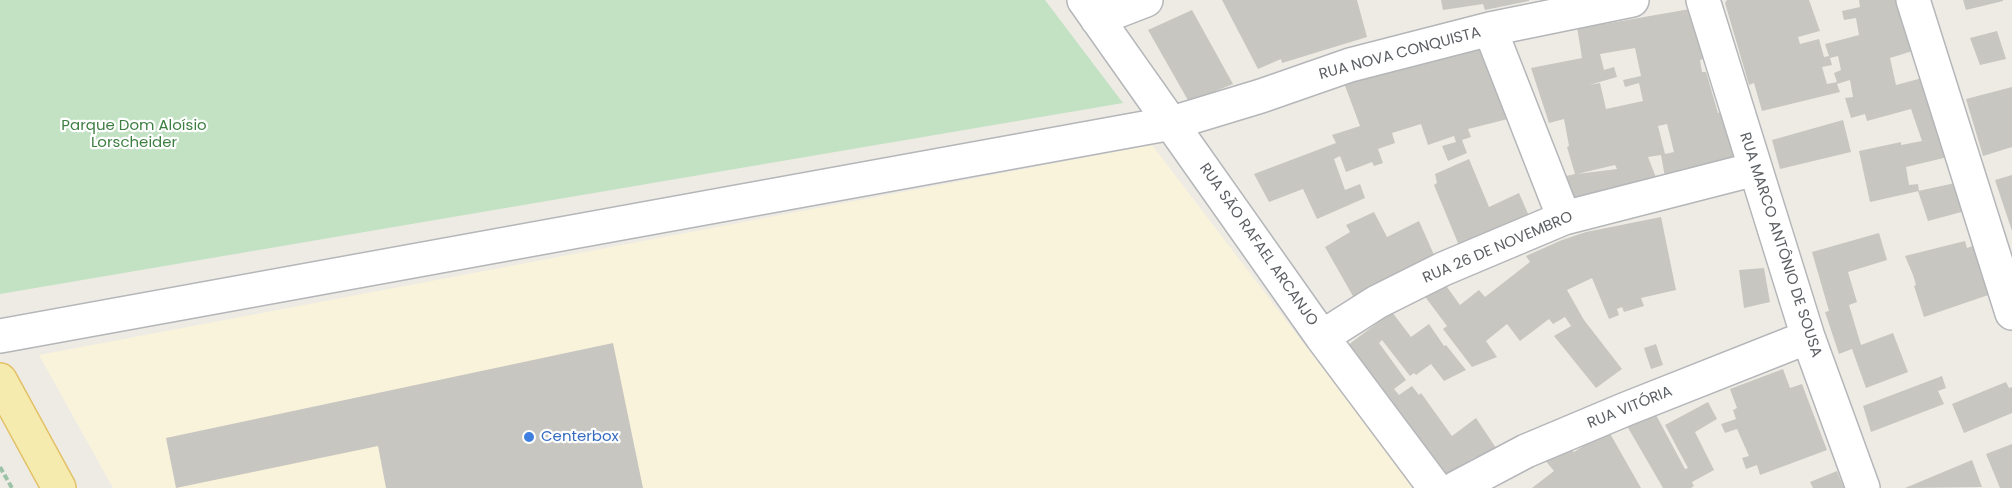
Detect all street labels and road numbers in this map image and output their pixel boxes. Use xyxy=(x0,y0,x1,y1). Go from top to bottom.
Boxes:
street label: RUA NOVA CONQUISTA xyxy=(1317,24,1483,84)
street label: RUA MARCO ANTÔNIO DE SOUSA xyxy=(1735,130,1825,360)
street label: RUA SÃO RAFAEL ARCANJO xyxy=(1195,160,1321,330)
street label: RUA 26 DE NOVEMBRO xyxy=(1420,208,1576,288)
street label: RUA VITÓRIA xyxy=(1585,383,1675,433)

